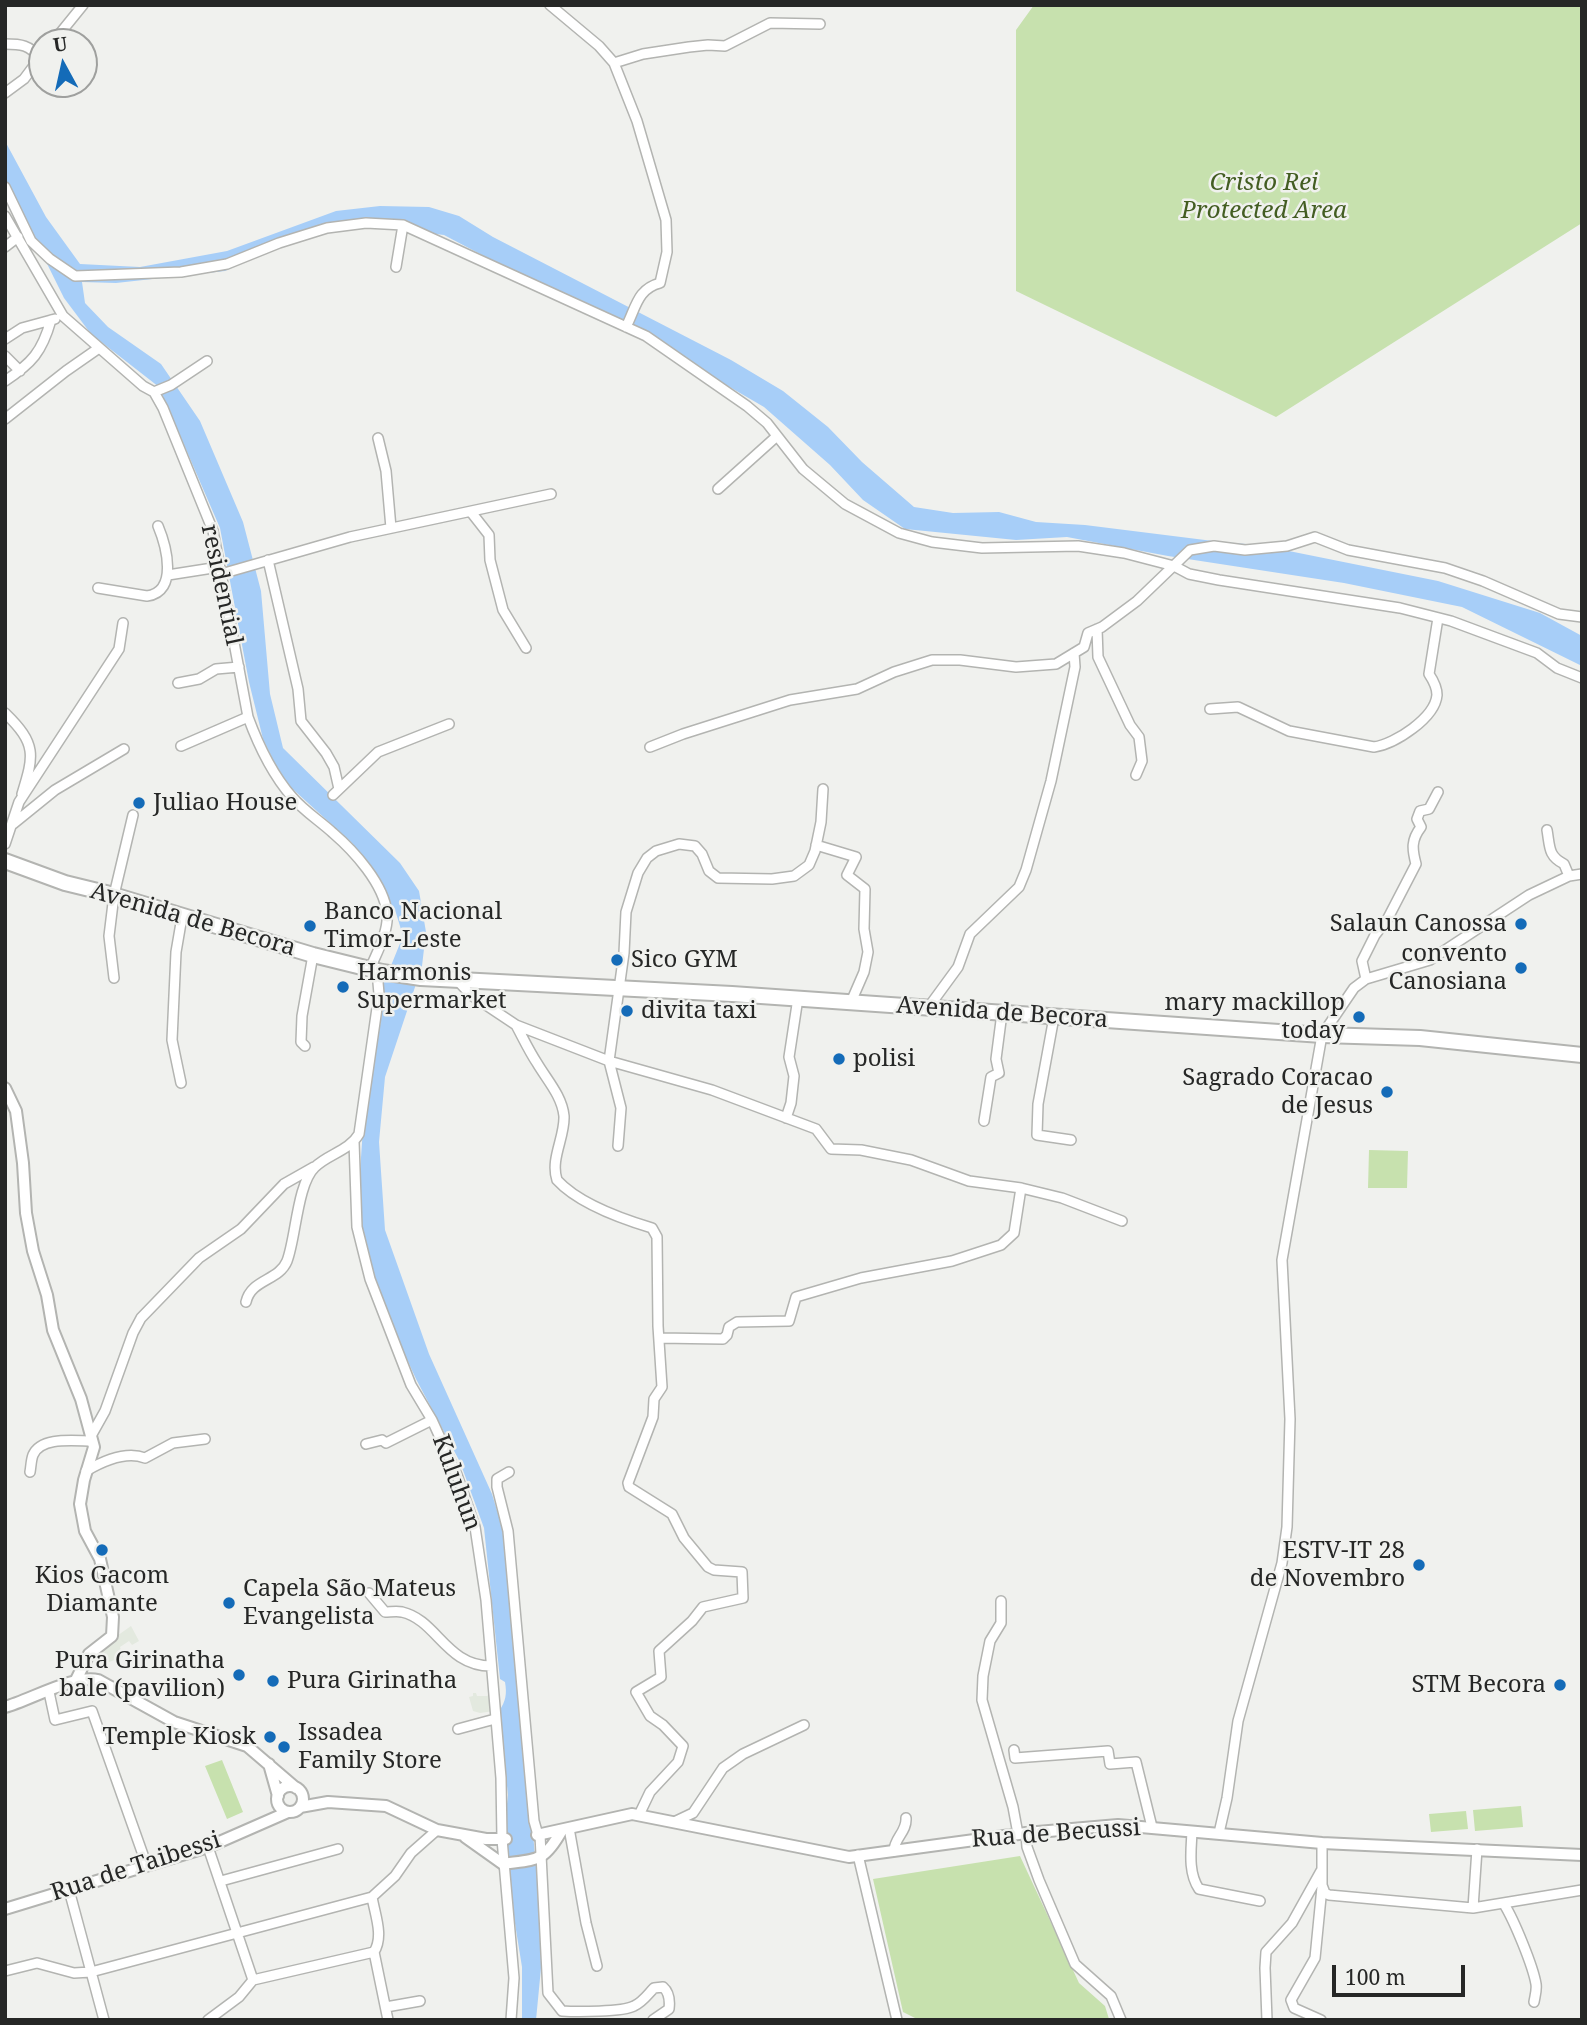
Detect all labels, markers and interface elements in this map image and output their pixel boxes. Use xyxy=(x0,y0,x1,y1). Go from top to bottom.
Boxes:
north arrow xyxy=(28,28,98,98)
text: U xyxy=(52,30,69,58)
park label: Cristo Rei Protected Area xyxy=(1181,169,1347,225)
street label: residential xyxy=(194,522,248,648)
place label: Juliao House xyxy=(153,789,297,817)
marker: Juliao House xyxy=(131,795,147,811)
street label: Avenida de Becora xyxy=(87,877,299,963)
place label: Banco Nacional Timor-Leste xyxy=(324,898,502,954)
place label: Salaun Canossa xyxy=(1330,910,1507,938)
marker: Salaun Canossa xyxy=(1513,916,1529,932)
marker: Banco Nacional Timor-Leste xyxy=(302,918,318,934)
place label: convento Canosiana xyxy=(1388,940,1507,996)
place label: Sico GYM xyxy=(631,946,738,974)
marker: Sico GYM xyxy=(609,952,625,968)
place label: Harmonis Supermarket xyxy=(357,959,507,1015)
marker: convento Canosiana xyxy=(1513,960,1529,976)
marker: Harmonis Supermarket xyxy=(335,979,351,995)
place label: mary mackillop today xyxy=(1165,989,1345,1045)
street label: Avenida de Becora xyxy=(895,991,1109,1035)
place label: divita taxi xyxy=(641,997,757,1025)
marker: divita taxi xyxy=(619,1003,635,1019)
marker: mary mackillop today xyxy=(1351,1009,1367,1025)
place label: polisi xyxy=(853,1045,915,1073)
marker: polisi xyxy=(831,1051,847,1067)
place label: Sagrado Coracao de Jesus xyxy=(1182,1064,1373,1120)
marker: Sagrado Coracao de Jesus xyxy=(1379,1084,1395,1100)
street label: Kuluhun xyxy=(425,1431,487,1535)
place label: ESTV-IT 28 de Novembro xyxy=(1250,1537,1405,1593)
marker: Kios Gacom Diamante xyxy=(94,1542,110,1558)
marker: ESTV-IT 28 de Novembro xyxy=(1411,1557,1427,1573)
place label: Kios Gacom Diamante xyxy=(35,1562,169,1618)
place label: Capela São Mateus Evangelista xyxy=(243,1575,456,1631)
marker: Capela São Mateus Evangelista xyxy=(221,1595,237,1611)
place label: Pura Girinatha bale (pavilion) xyxy=(55,1647,225,1703)
marker: Pura Girinatha bale (pavilion) xyxy=(231,1667,247,1683)
place label: Pura Girinatha xyxy=(287,1667,457,1695)
place label: STM Becora xyxy=(1411,1671,1546,1699)
marker: Pura Girinatha xyxy=(265,1673,281,1689)
marker: STM Becora xyxy=(1552,1677,1568,1693)
place label: Issadea Family Store xyxy=(298,1719,442,1775)
place label: Temple Kiosk xyxy=(103,1723,256,1751)
marker: Temple Kiosk xyxy=(262,1729,278,1745)
marker: Issadea Family Store xyxy=(276,1739,292,1755)
street label: Rua de Becussi xyxy=(970,1814,1142,1854)
street label: Rua de Taibessi xyxy=(48,1826,224,1908)
scale bar xyxy=(1335,1952,1468,1996)
text: 100 m xyxy=(1345,1963,1406,1991)

